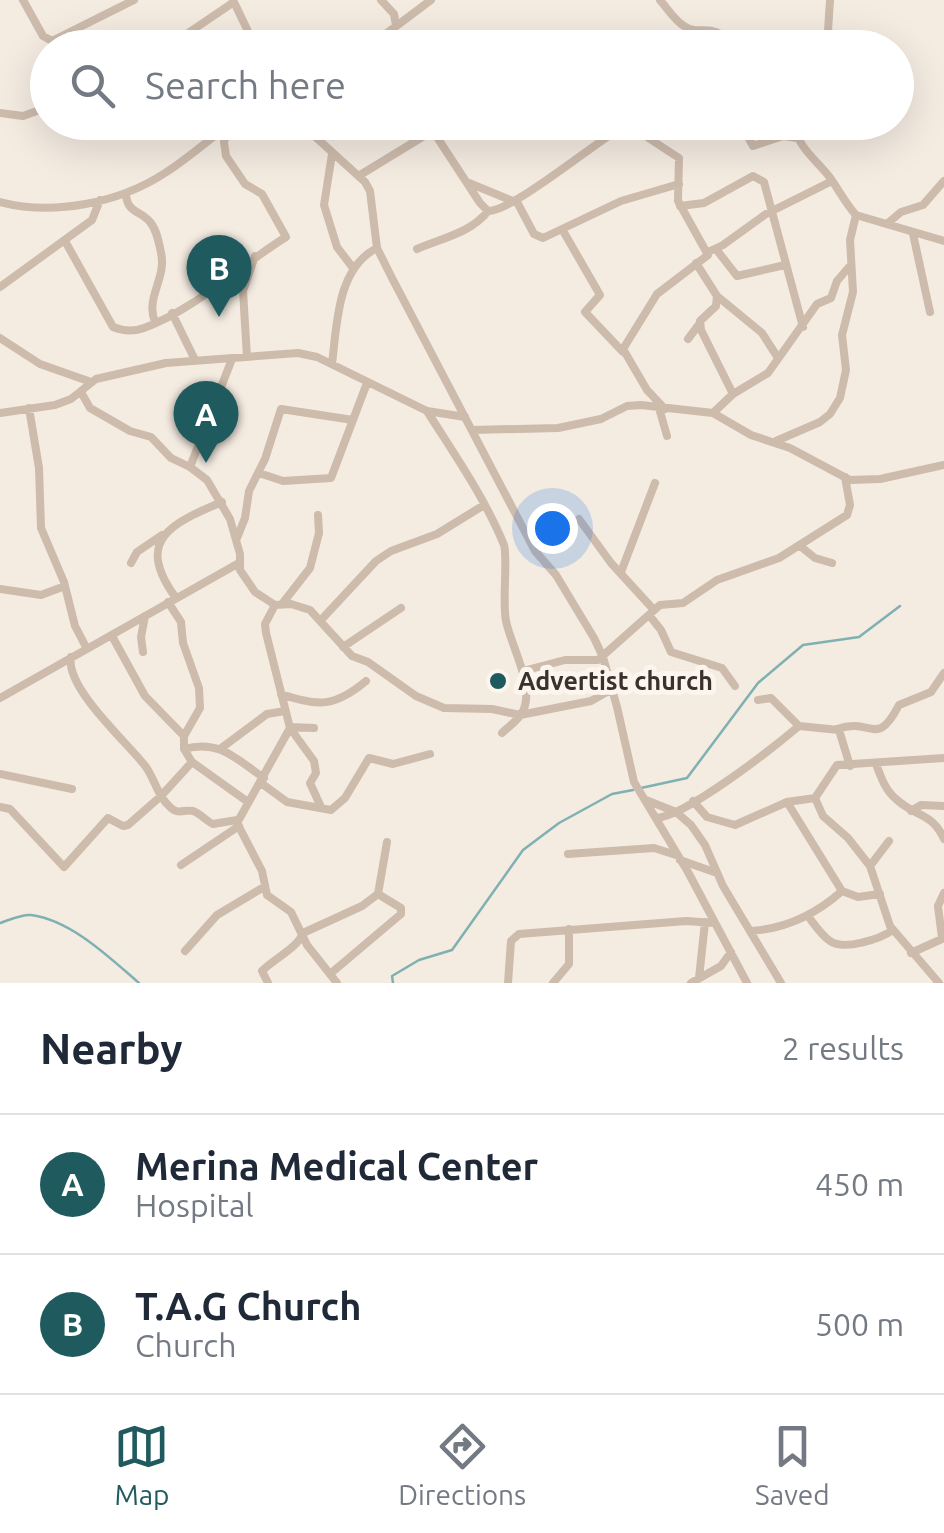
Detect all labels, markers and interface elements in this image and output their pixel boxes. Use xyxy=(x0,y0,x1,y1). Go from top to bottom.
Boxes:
search box xyxy=(30,30,914,140)
icon: search xyxy=(65,58,120,113)
text: Search here xyxy=(145,64,346,106)
pin: B xyxy=(186,234,252,317)
pin: A xyxy=(174,380,238,463)
your location xyxy=(527,503,578,554)
place label: Advertist church xyxy=(518,667,713,695)
marker: Advertist church xyxy=(487,670,509,692)
text: Nearby xyxy=(40,1025,183,1072)
text: 2 results xyxy=(782,1030,904,1066)
text: Merina Medical Center xyxy=(135,1145,538,1187)
text: A xyxy=(61,1166,84,1202)
text: 450 m xyxy=(815,1166,904,1202)
text: Hospital xyxy=(135,1187,254,1223)
text: T.A.G Church xyxy=(135,1285,361,1327)
text: B xyxy=(62,1306,83,1342)
text: 500 m xyxy=(815,1306,904,1342)
text: Church xyxy=(135,1327,236,1363)
tab: Map xyxy=(114,1419,170,1510)
tab: Directions xyxy=(398,1419,526,1510)
tab: Saved xyxy=(755,1419,830,1510)

